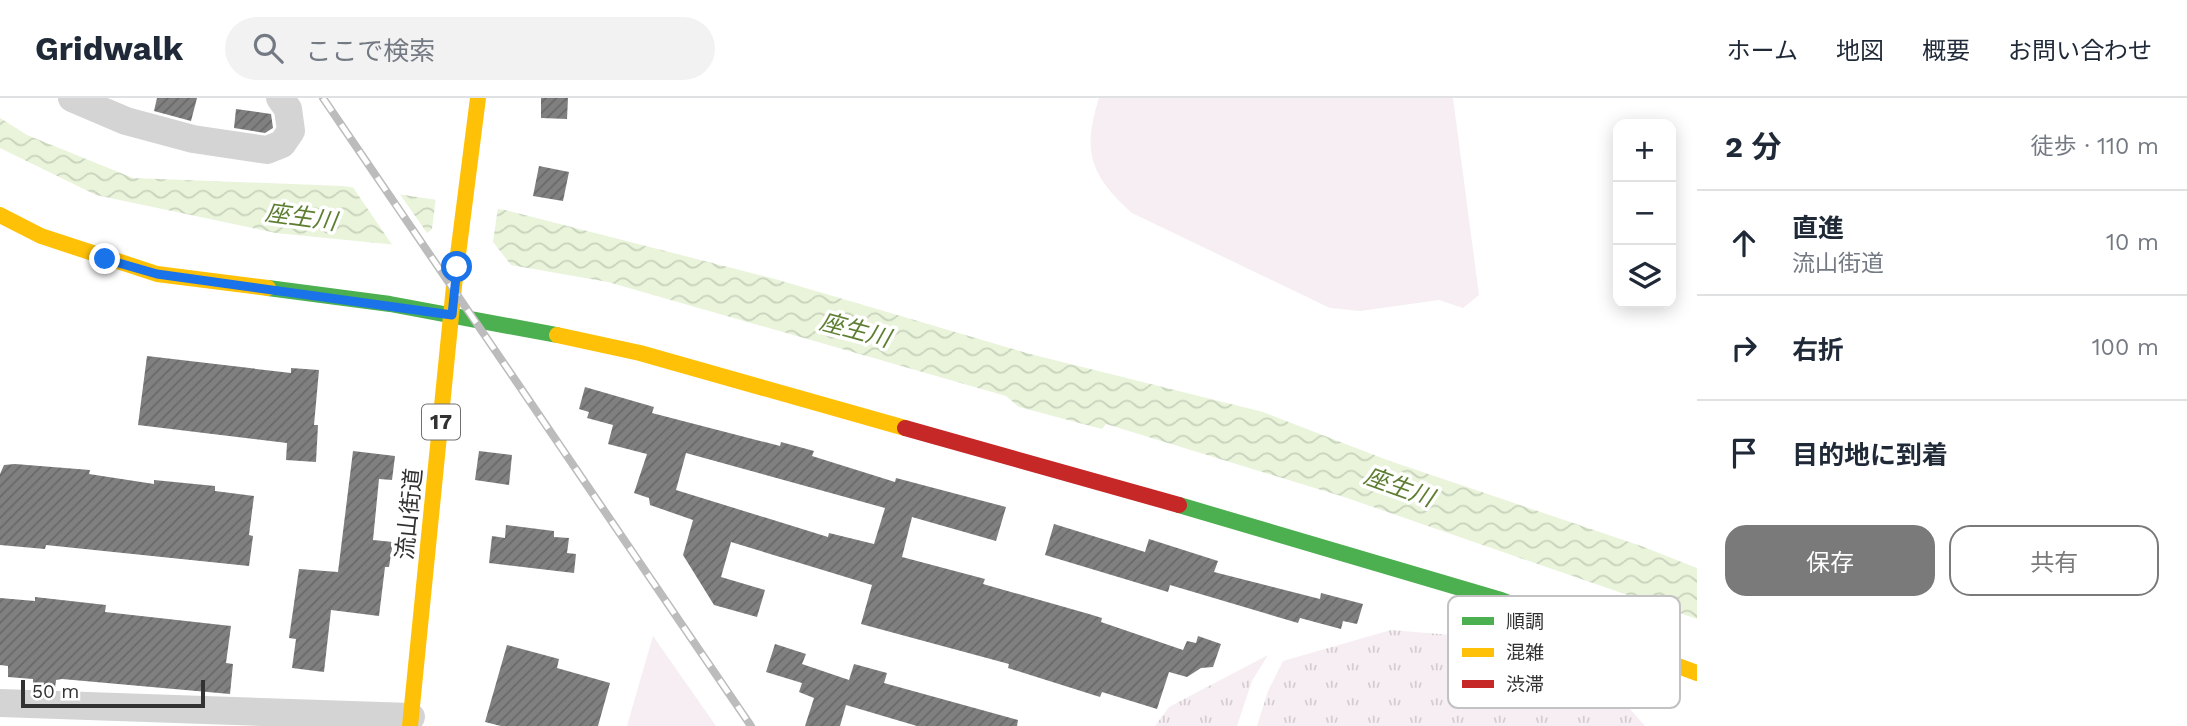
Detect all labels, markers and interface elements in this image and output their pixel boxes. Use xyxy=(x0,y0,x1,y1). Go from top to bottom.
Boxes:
search box xyxy=(225,17,715,80)
text: Gridwalk xyxy=(35,29,183,68)
icon: search xyxy=(249,29,287,67)
text: ここで検索 xyxy=(305,36,435,66)
text: ホーム xyxy=(1727,37,1798,65)
text: 地図 xyxy=(1836,37,1884,65)
text: 概要 xyxy=(1922,37,1970,65)
text: お問い合わせ xyxy=(2008,37,2152,65)
map controls xyxy=(1613,119,1676,308)
button: + xyxy=(1613,119,1676,182)
text: 2 分 xyxy=(1725,129,1781,164)
text: 徒歩 · 110 m xyxy=(2031,133,2159,160)
button: − xyxy=(1613,182,1676,245)
water label: 座生川 xyxy=(263,198,342,236)
text: 直進 xyxy=(1792,213,1844,243)
icon: ahead xyxy=(1725,224,1763,262)
text: 10 m xyxy=(2106,229,2159,256)
route end xyxy=(89,243,120,274)
button: layers xyxy=(1613,245,1676,308)
text: 流山街道 xyxy=(1792,250,1884,277)
route start xyxy=(441,251,472,282)
water label: 座生川 xyxy=(817,307,896,354)
icon: right xyxy=(1725,329,1763,367)
text: 100 m xyxy=(2092,334,2159,361)
text: 右折 xyxy=(1792,335,1844,365)
road number: 17 xyxy=(422,404,460,440)
icon: arrive xyxy=(1725,434,1763,472)
text: 目的地に到着 xyxy=(1792,440,1948,470)
water label: 座生川 xyxy=(1360,462,1440,513)
street label: 流山街道 xyxy=(391,467,428,561)
button: 保存 xyxy=(1725,525,1935,596)
button: 共有 xyxy=(1949,525,2159,596)
legend xyxy=(1448,596,1680,708)
text: 順調 xyxy=(1506,610,1544,633)
text: 混雑 xyxy=(1506,641,1544,664)
text: 渋滞 xyxy=(1506,673,1544,696)
scale bar xyxy=(21,677,205,709)
text: 50 m xyxy=(32,680,79,703)

